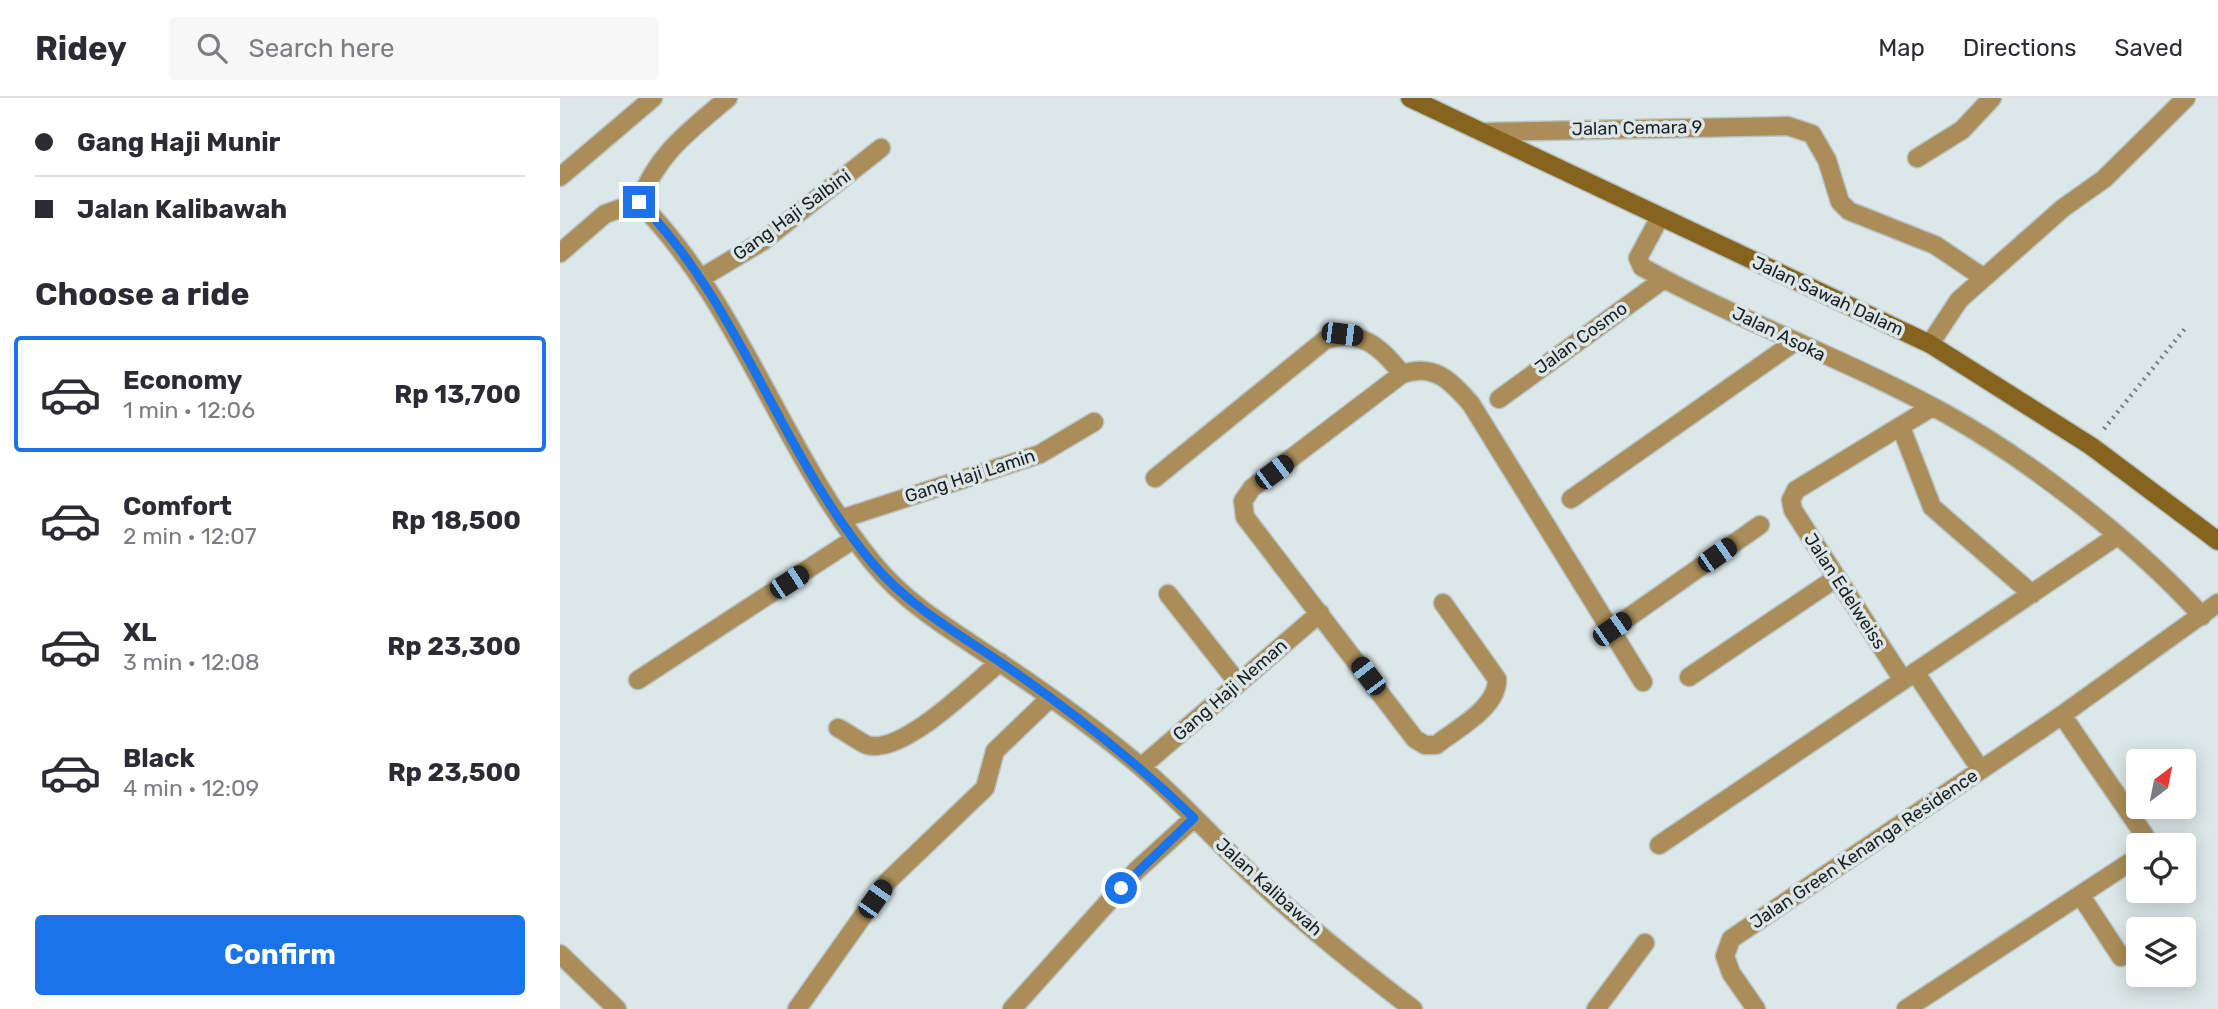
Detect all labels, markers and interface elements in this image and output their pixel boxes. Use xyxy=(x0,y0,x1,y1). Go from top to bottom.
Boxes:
search box xyxy=(169,17,659,80)
text: Ridey xyxy=(35,29,127,68)
icon: search xyxy=(193,29,231,67)
text: Search here xyxy=(249,33,394,64)
text: Map xyxy=(1878,34,1925,62)
text: Directions xyxy=(1963,34,2076,62)
text: Saved xyxy=(2114,34,2183,62)
street label: Jalan Cemara 9 xyxy=(1572,116,1702,140)
text: Gang Haji Munir xyxy=(77,127,280,158)
street label: Gang Haji Salbini xyxy=(729,165,855,265)
route end xyxy=(623,186,655,218)
text: Jalan Kalibawah xyxy=(77,194,287,225)
street label: Jalan Sawah Dalam xyxy=(1749,251,1907,341)
text: Choose a ride xyxy=(35,275,249,313)
street label: Jalan Cosmo xyxy=(1531,297,1631,379)
street label: Jalan Asoka xyxy=(1729,302,1829,366)
car xyxy=(1320,321,1365,347)
icon: car xyxy=(39,363,102,426)
text: Economy xyxy=(123,365,242,396)
text: Rp 13,700 xyxy=(394,379,521,410)
text: 1 min · 12:06 xyxy=(123,396,255,424)
street label: Gang Haji Lamin xyxy=(902,445,1038,507)
car xyxy=(1251,451,1298,493)
icon: car xyxy=(39,489,102,552)
text: Comfort xyxy=(123,491,232,522)
text: Rp 18,500 xyxy=(391,505,521,536)
text: 2 min · 12:07 xyxy=(123,522,257,550)
street label: Jalan Edelweiss xyxy=(1799,529,1891,653)
car xyxy=(1694,534,1741,576)
car xyxy=(766,562,813,602)
car xyxy=(1589,608,1636,650)
icon: car xyxy=(39,615,102,678)
text: XL xyxy=(123,617,156,648)
text: Rp 23,300 xyxy=(387,631,521,662)
street label: Gang Haji Neman xyxy=(1168,634,1292,746)
text: 3 min · 12:08 xyxy=(123,648,260,676)
car xyxy=(1347,653,1390,699)
icon: car xyxy=(39,741,102,804)
text: Black xyxy=(123,743,195,774)
north arrow xyxy=(2126,749,2196,819)
map controls xyxy=(2126,749,2196,987)
text: Rp 23,500 xyxy=(388,757,521,788)
street label: Jalan Green Kenanga Residence xyxy=(1746,765,1982,933)
text: 4 min · 12:09 xyxy=(123,774,259,802)
street label: Jalan Kalibawah xyxy=(1211,833,1327,941)
button: locate xyxy=(2126,833,2196,903)
route start xyxy=(1105,872,1137,904)
car xyxy=(855,876,896,922)
button: Confirm xyxy=(35,915,525,995)
button: layers xyxy=(2126,917,2196,987)

